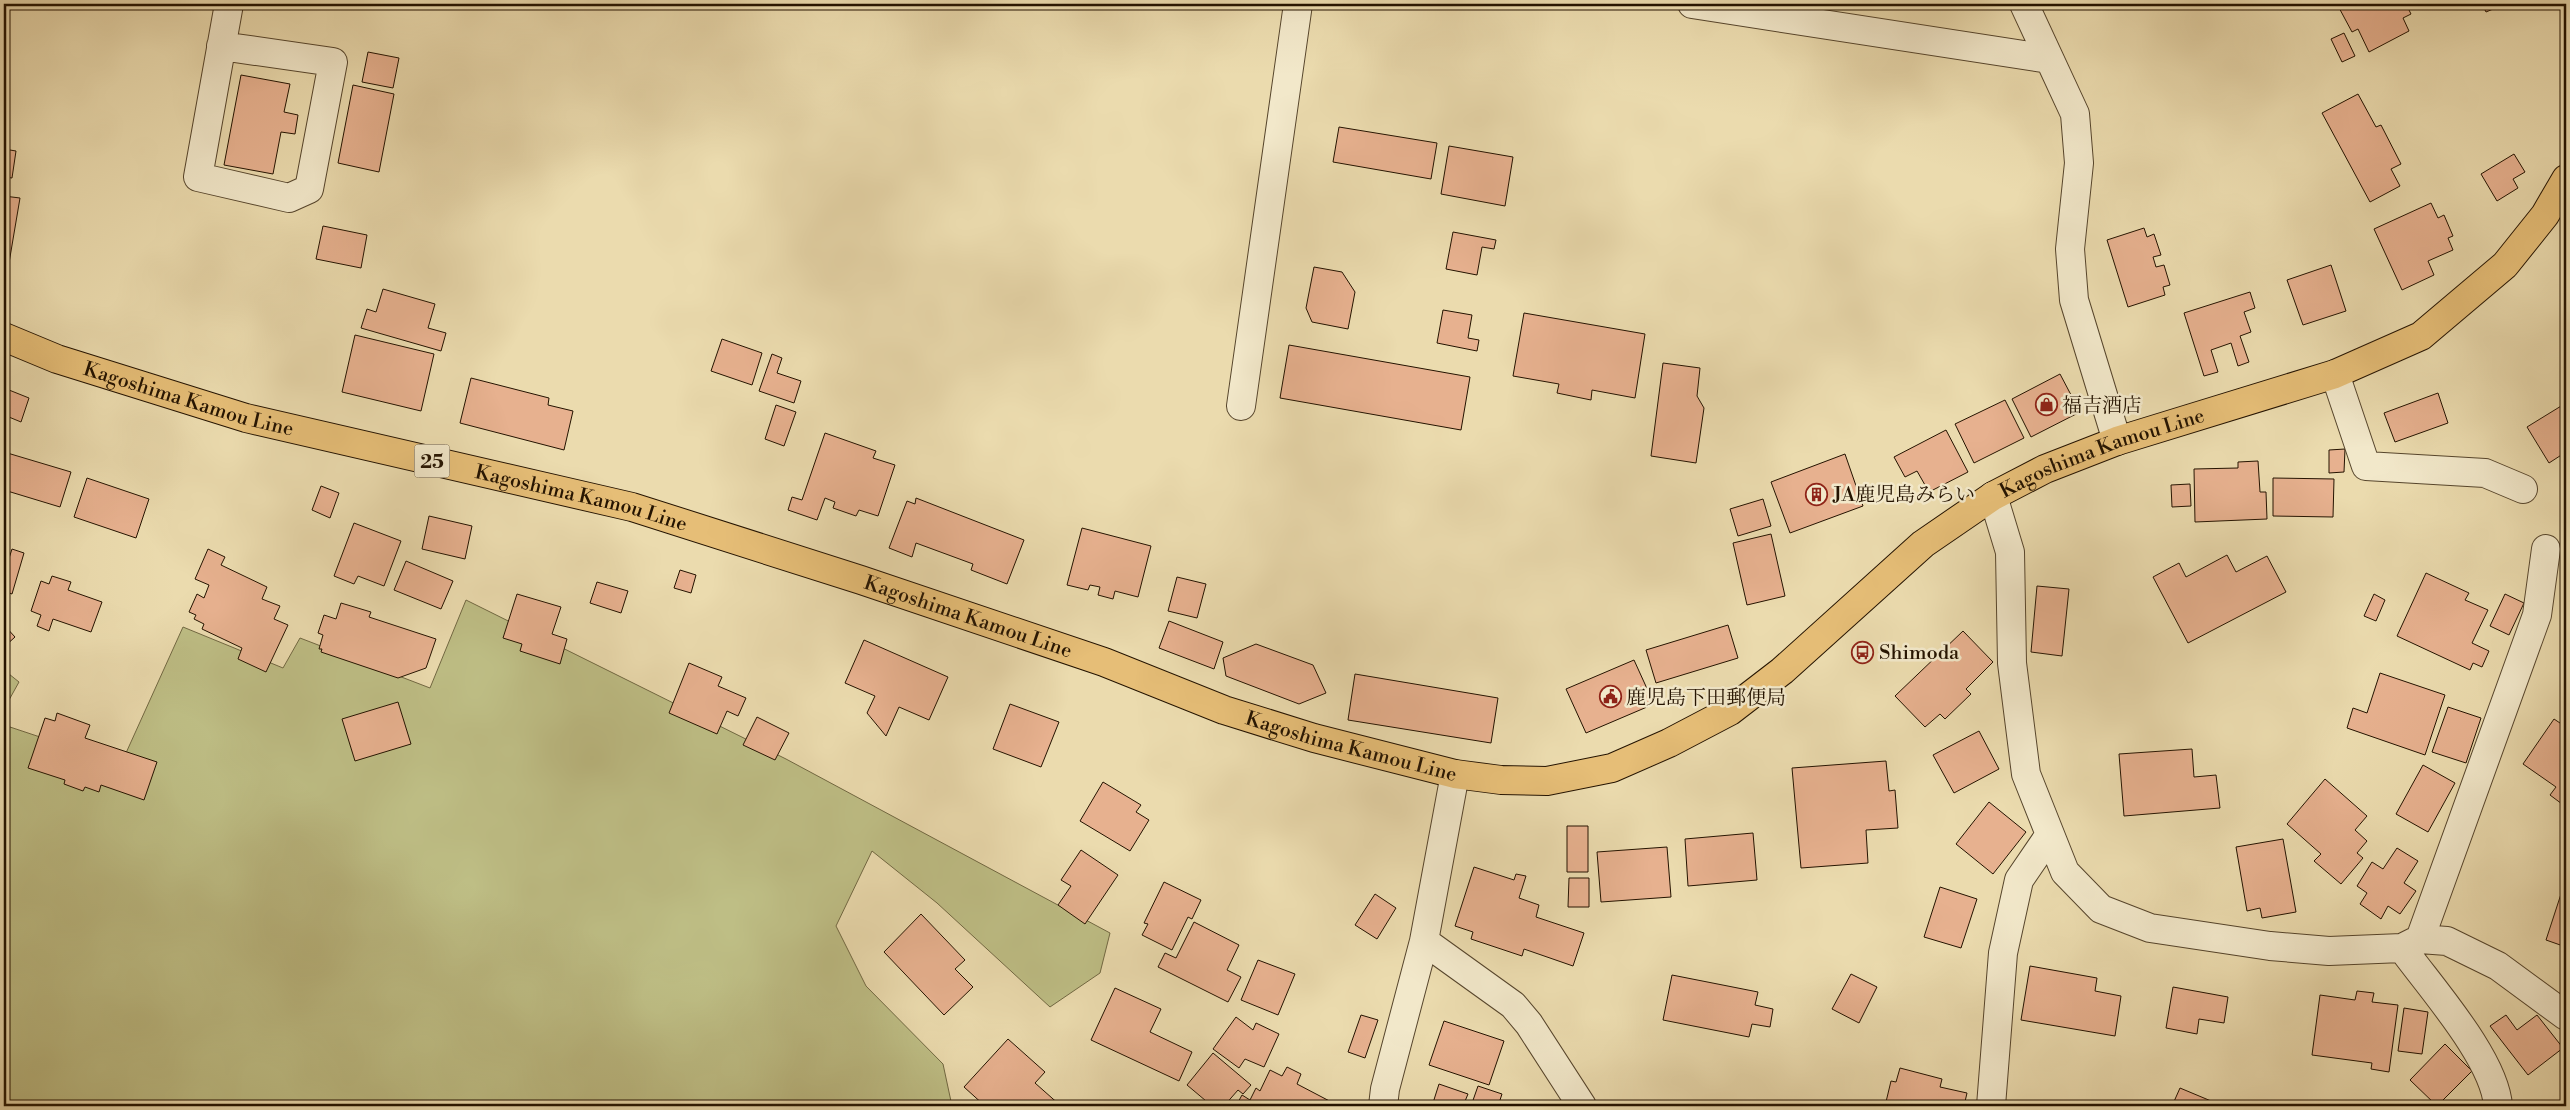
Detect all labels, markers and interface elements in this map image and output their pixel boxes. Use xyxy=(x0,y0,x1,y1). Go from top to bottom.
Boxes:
street label: Kagoshima Kamou Line xyxy=(80,357,296,443)
shop icon: 福吉酒店 xyxy=(2034,393,2058,417)
place label: 福吉酒店 xyxy=(2062,394,2142,419)
street label: Kagoshima Kamou Line xyxy=(1996,404,2208,504)
road number: 25 xyxy=(414,444,450,478)
street label: Kagoshima Kamou Line xyxy=(472,460,690,538)
building icon: JA鹿児島みらい xyxy=(1805,482,1829,506)
place label: JA鹿児島みらい xyxy=(1832,483,1975,508)
street label: Kagoshima Kamou Line xyxy=(860,571,1075,664)
bus stop icon: Shimoda xyxy=(1851,640,1875,664)
place label: Shimoda xyxy=(1879,641,1960,666)
public building icon: 鹿児島下田郵便局 xyxy=(1598,685,1622,709)
place label: 鹿児島下田郵便局 xyxy=(1626,686,1786,711)
street label: Kagoshima Kamou Line xyxy=(1242,706,1459,788)

